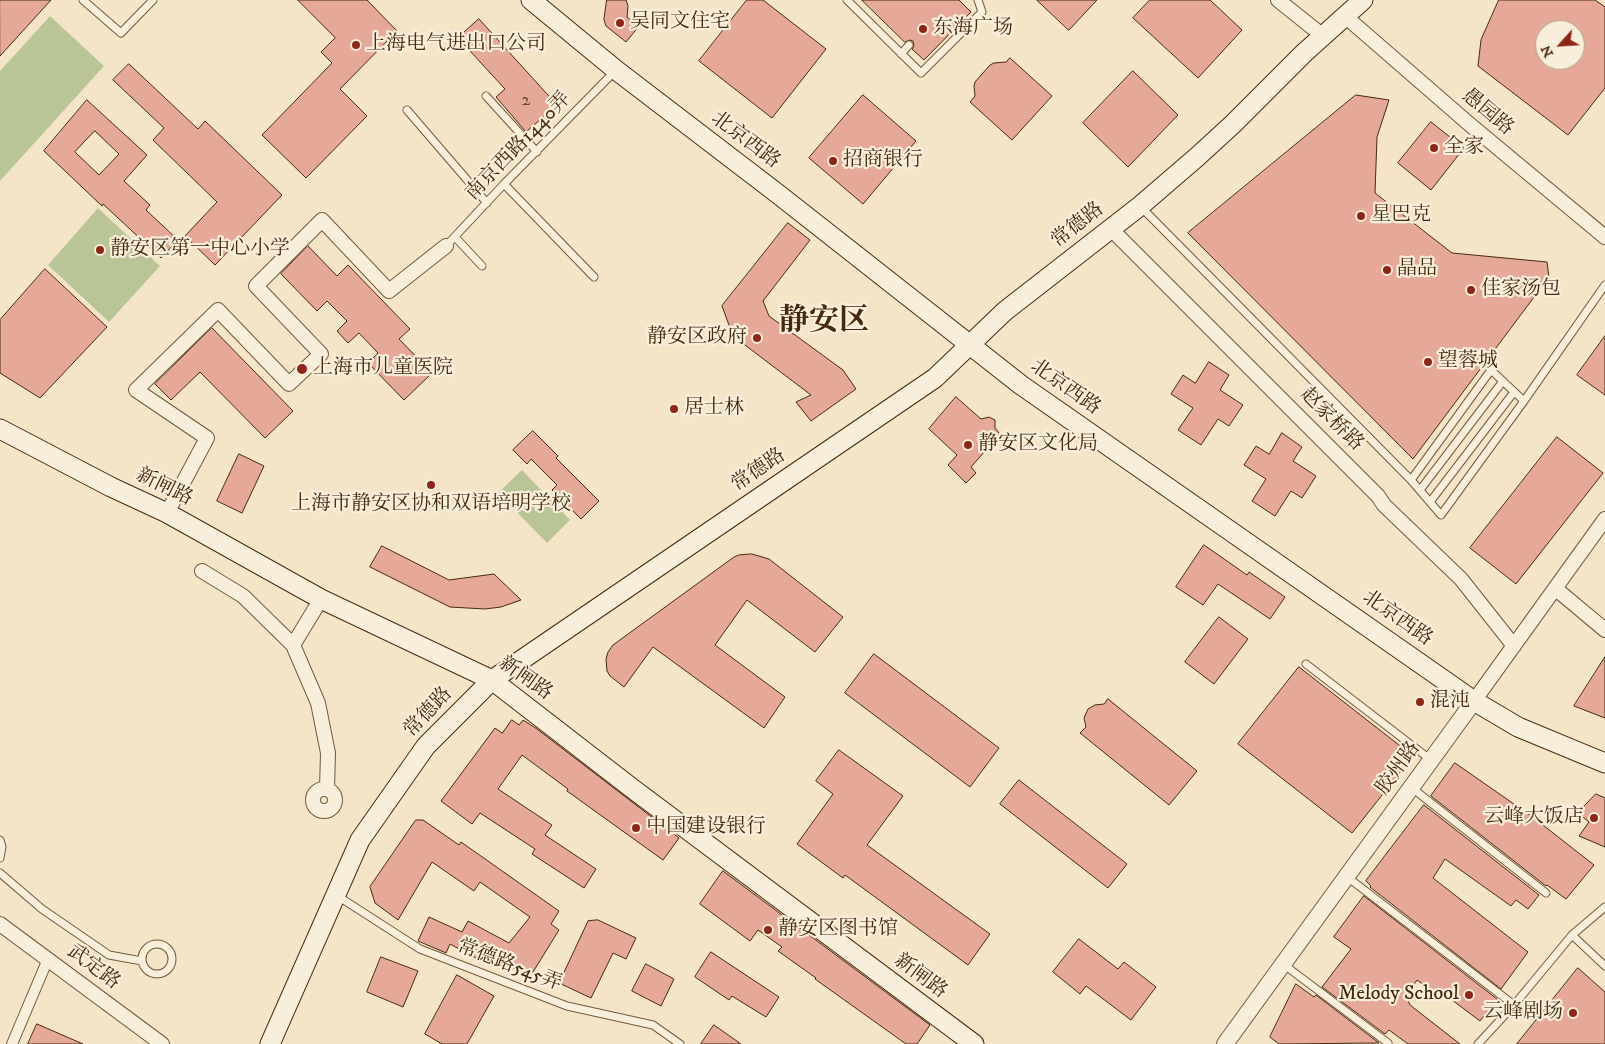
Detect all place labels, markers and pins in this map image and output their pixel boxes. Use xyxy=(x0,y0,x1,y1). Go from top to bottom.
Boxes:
place label: 吴同文住宅 xyxy=(630,11,730,35)
marker: 吴同文住宅 xyxy=(614,17,626,29)
place label: 东海广场 xyxy=(933,17,1013,41)
marker: 东海广场 xyxy=(917,23,929,35)
place label: 上海电气进出口公司 xyxy=(366,33,546,57)
marker: 上海电气进出口公司 xyxy=(350,39,362,51)
place label: 全家 xyxy=(1444,136,1484,160)
marker: 全家 xyxy=(1428,142,1440,154)
place label: 招商银行 xyxy=(843,149,923,173)
marker: 招商银行 xyxy=(827,155,839,167)
place label: 星巴克 xyxy=(1371,204,1431,228)
marker: 星巴克 xyxy=(1355,210,1367,222)
place label: 静安区第一中心小学 xyxy=(110,238,290,262)
marker: 静安区第一中心小学 xyxy=(94,244,106,256)
place label: 晶品 xyxy=(1397,258,1437,282)
marker: 晶品 xyxy=(1381,264,1393,276)
place label: 佳家汤包 xyxy=(1481,278,1561,302)
marker: 佳家汤包 xyxy=(1465,284,1477,296)
place label: 静安区政府 xyxy=(647,326,747,350)
marker: 静安区政府 xyxy=(751,332,763,344)
place label: 望蓉城 xyxy=(1438,350,1498,374)
marker: 望蓉城 xyxy=(1422,356,1434,368)
place label: 上海市儿童医院 xyxy=(313,357,453,381)
marker: 上海市儿童医院 xyxy=(295,362,309,376)
place label: 居士林 xyxy=(684,397,744,421)
marker: 居士林 xyxy=(668,403,680,415)
place label: 静安区文化局 xyxy=(978,433,1098,457)
marker: 静安区文化局 xyxy=(962,439,974,451)
marker: 上海市静安区协和双语培明学校 xyxy=(425,479,437,491)
place label: 上海市静安区协和双语培明学校 xyxy=(291,493,571,517)
place label: 混沌 xyxy=(1430,690,1470,714)
marker: 混沌 xyxy=(1414,696,1426,708)
place label: 云峰大饭店 xyxy=(1484,806,1584,830)
marker: 云峰大饭店 xyxy=(1588,812,1600,824)
place label: 中国建设银行 xyxy=(646,816,766,840)
marker: 中国建设银行 xyxy=(630,822,642,834)
place label: 静安区图书馆 xyxy=(778,918,898,942)
marker: 静安区图书馆 xyxy=(762,924,774,936)
place label: Melody School xyxy=(1339,983,1459,1007)
marker: Melody School xyxy=(1463,989,1475,1001)
place label: 云峰剧场 xyxy=(1483,1001,1563,1025)
marker: 云峰剧场 xyxy=(1567,1007,1579,1019)

